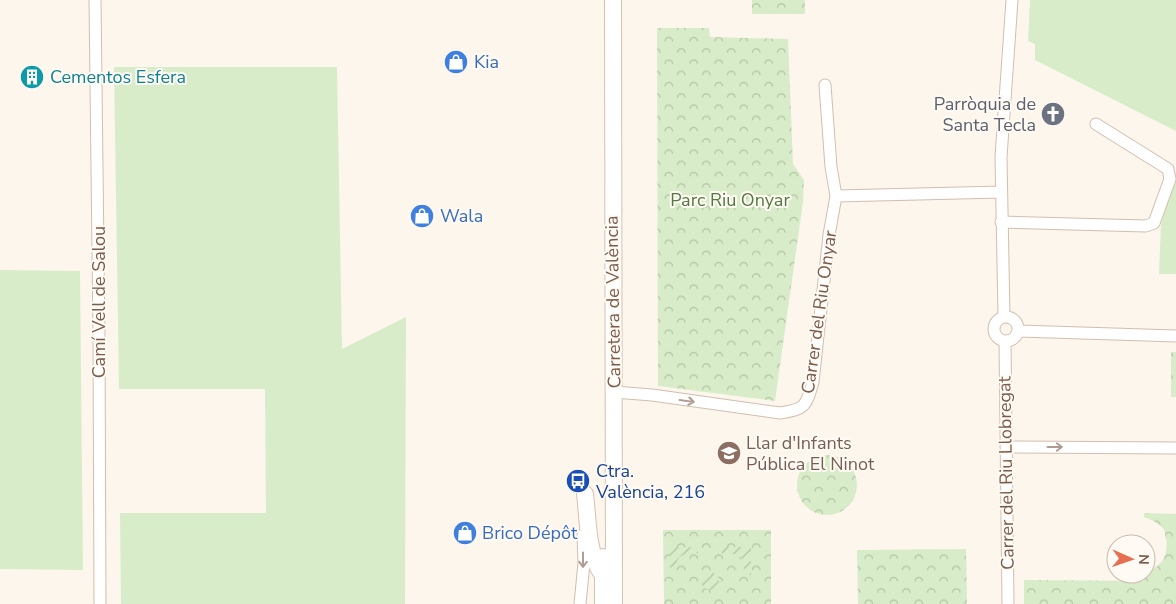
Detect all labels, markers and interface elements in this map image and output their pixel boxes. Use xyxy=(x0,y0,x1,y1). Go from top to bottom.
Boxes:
shop icon: Kia xyxy=(443,49,469,75)
place label: Kia xyxy=(474,50,499,74)
building icon: Cementos Esfera xyxy=(19,64,45,90)
place label: Cementos Esfera xyxy=(50,65,186,89)
place label: Parròquia de Santa Tecla xyxy=(934,92,1036,137)
church icon: Parròquia de Santa Tecla xyxy=(1040,101,1066,127)
park label: Parc Riu Onyar xyxy=(670,188,790,212)
shop icon: Wala xyxy=(409,203,435,229)
place label: Wala xyxy=(440,204,483,228)
street label: Carretera de València xyxy=(599,215,627,389)
street label: Camí Vell de Salou xyxy=(87,226,111,378)
street label: Carrer del Riu Onyar xyxy=(796,228,842,395)
street label: Carrer del Riu Llobregat xyxy=(992,375,1020,570)
one-way arrow xyxy=(679,396,695,406)
place label: Llar d'Infants Pública El Ninot xyxy=(746,431,875,476)
school or university icon: Llar d'Infants Pública El Ninot xyxy=(716,440,742,466)
one-way arrow xyxy=(1046,442,1062,452)
place label: Ctra. València, 216 xyxy=(595,459,705,504)
bus stop icon: Ctra. València, 216 xyxy=(565,468,591,494)
shop icon: Brico Dépôt xyxy=(452,520,478,546)
place label: Brico Dépôt xyxy=(482,521,578,545)
north arrow xyxy=(1106,534,1156,584)
one-way arrow xyxy=(578,551,588,567)
text: N xyxy=(1134,554,1153,565)

